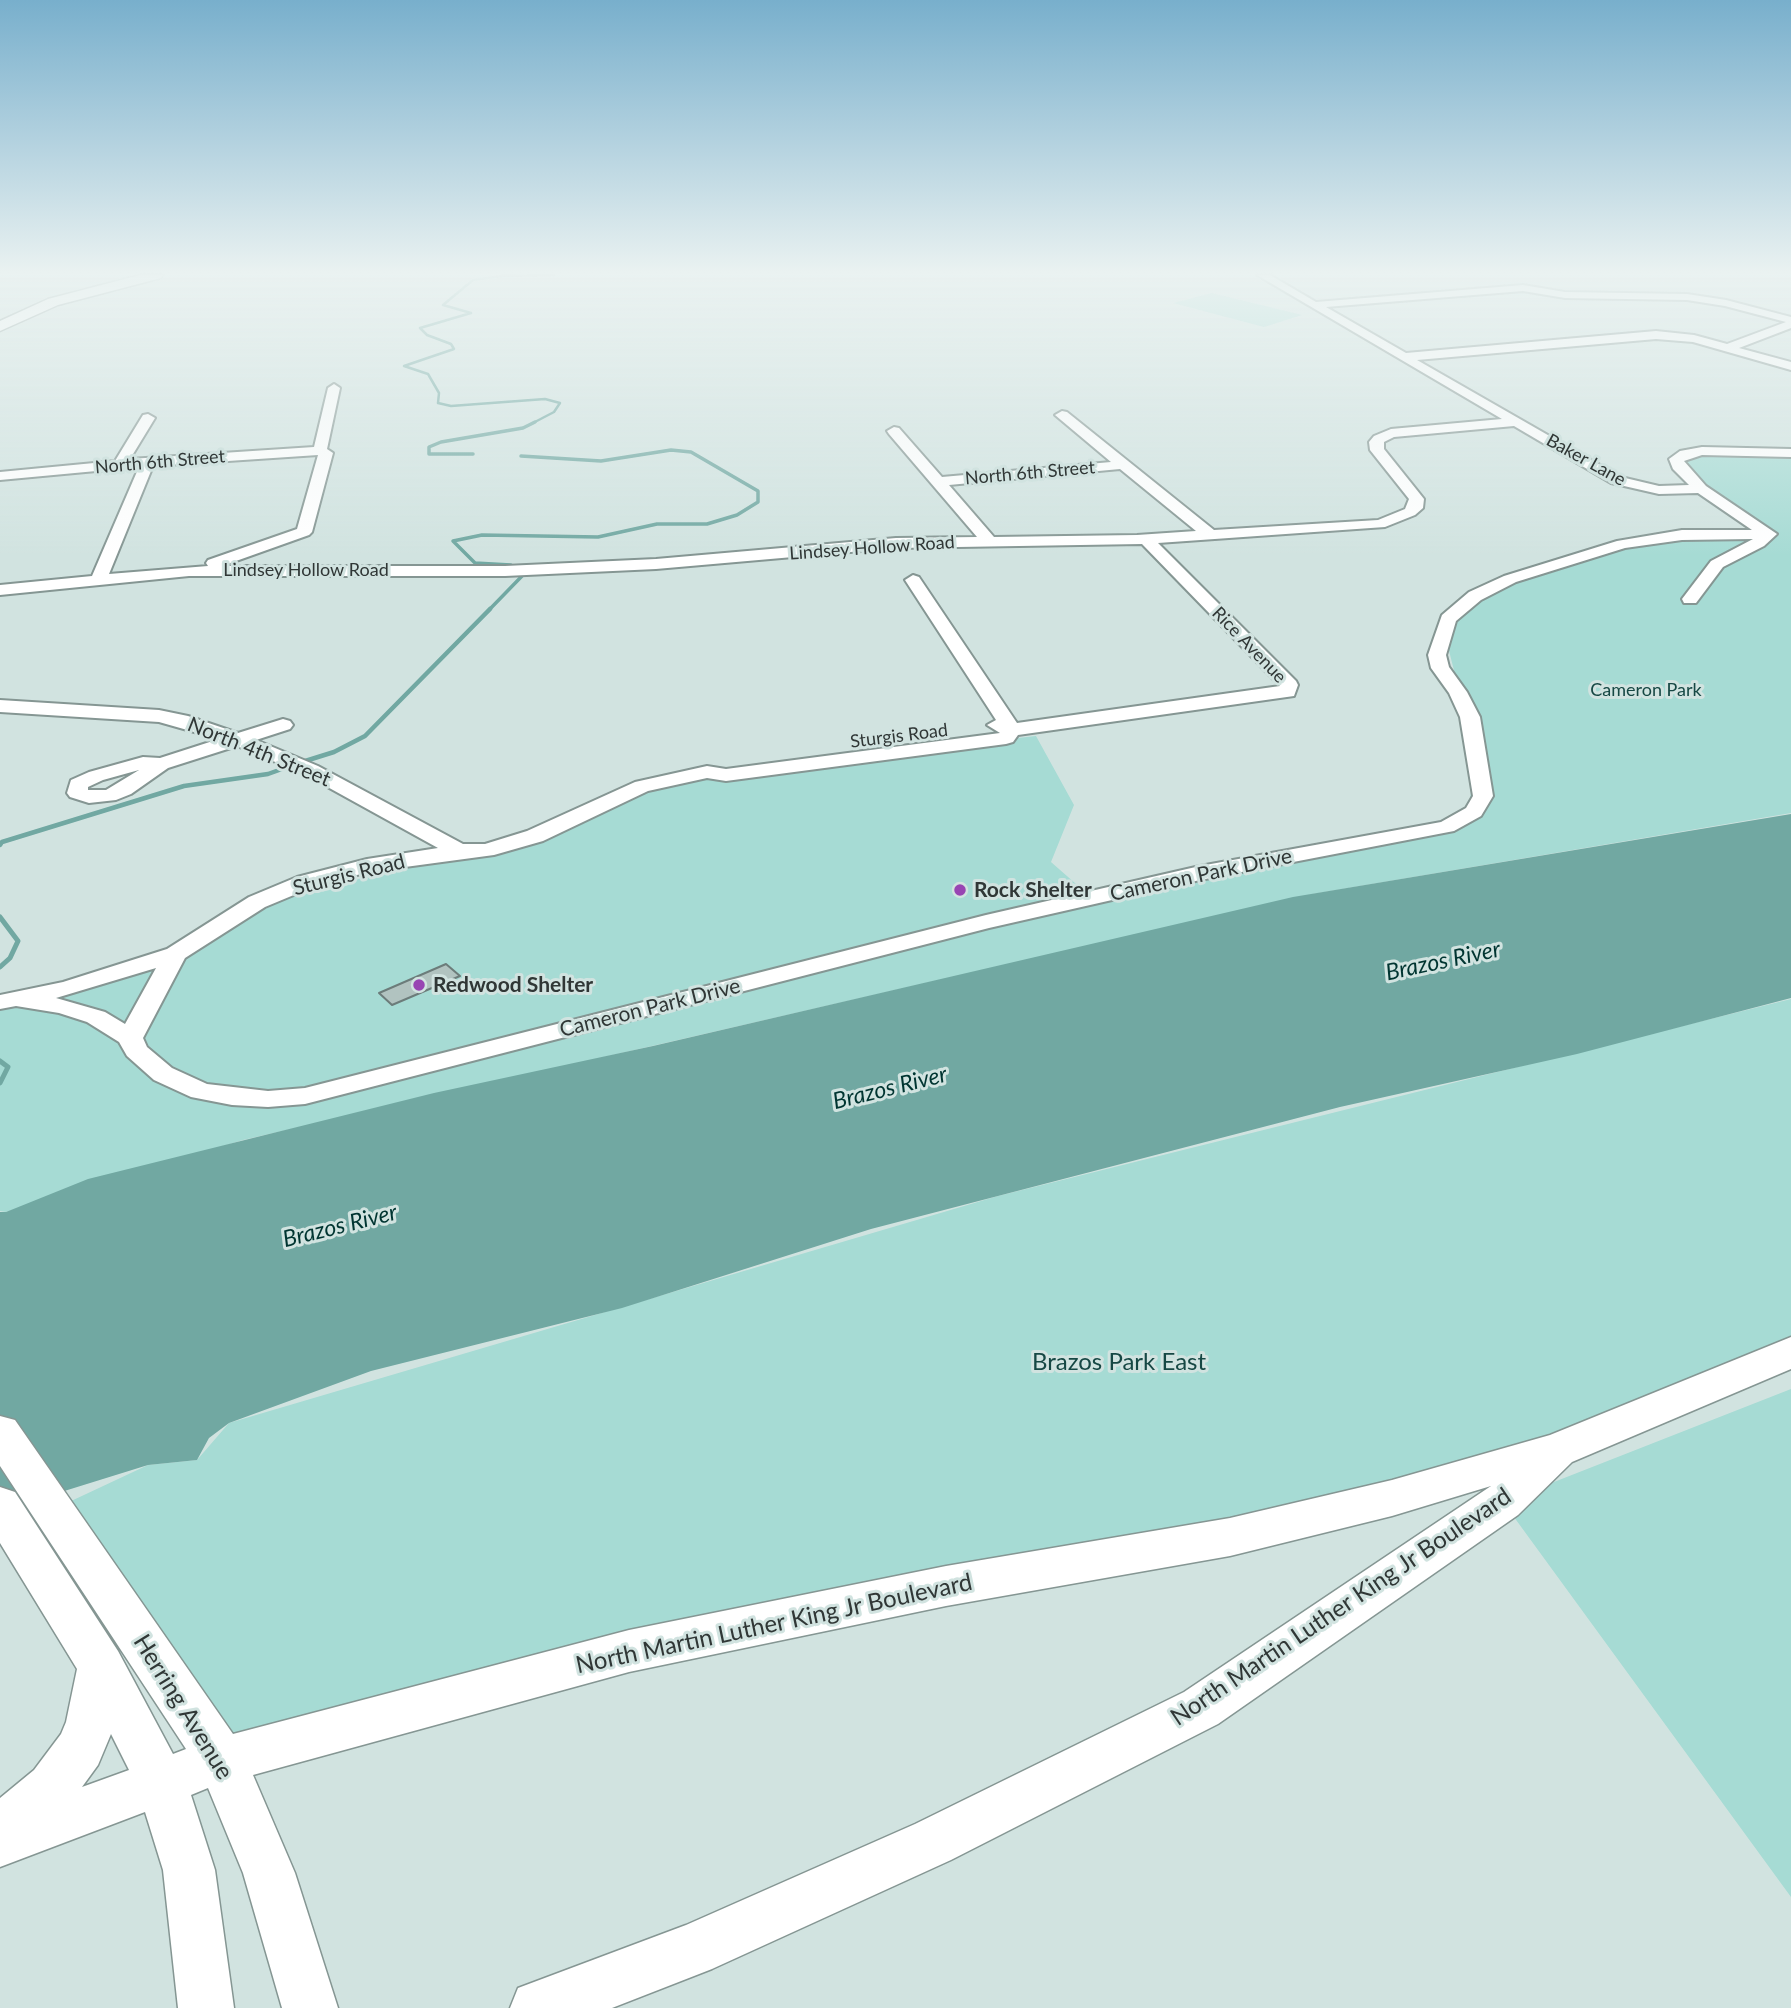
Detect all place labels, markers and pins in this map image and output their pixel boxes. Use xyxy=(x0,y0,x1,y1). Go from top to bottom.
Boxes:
place label: Rock Shelter xyxy=(974,877,1092,903)
marker: Rock Shelter xyxy=(952,882,968,898)
place label: Redwood Shelter xyxy=(433,972,593,998)
marker: Redwood Shelter xyxy=(411,977,427,993)

